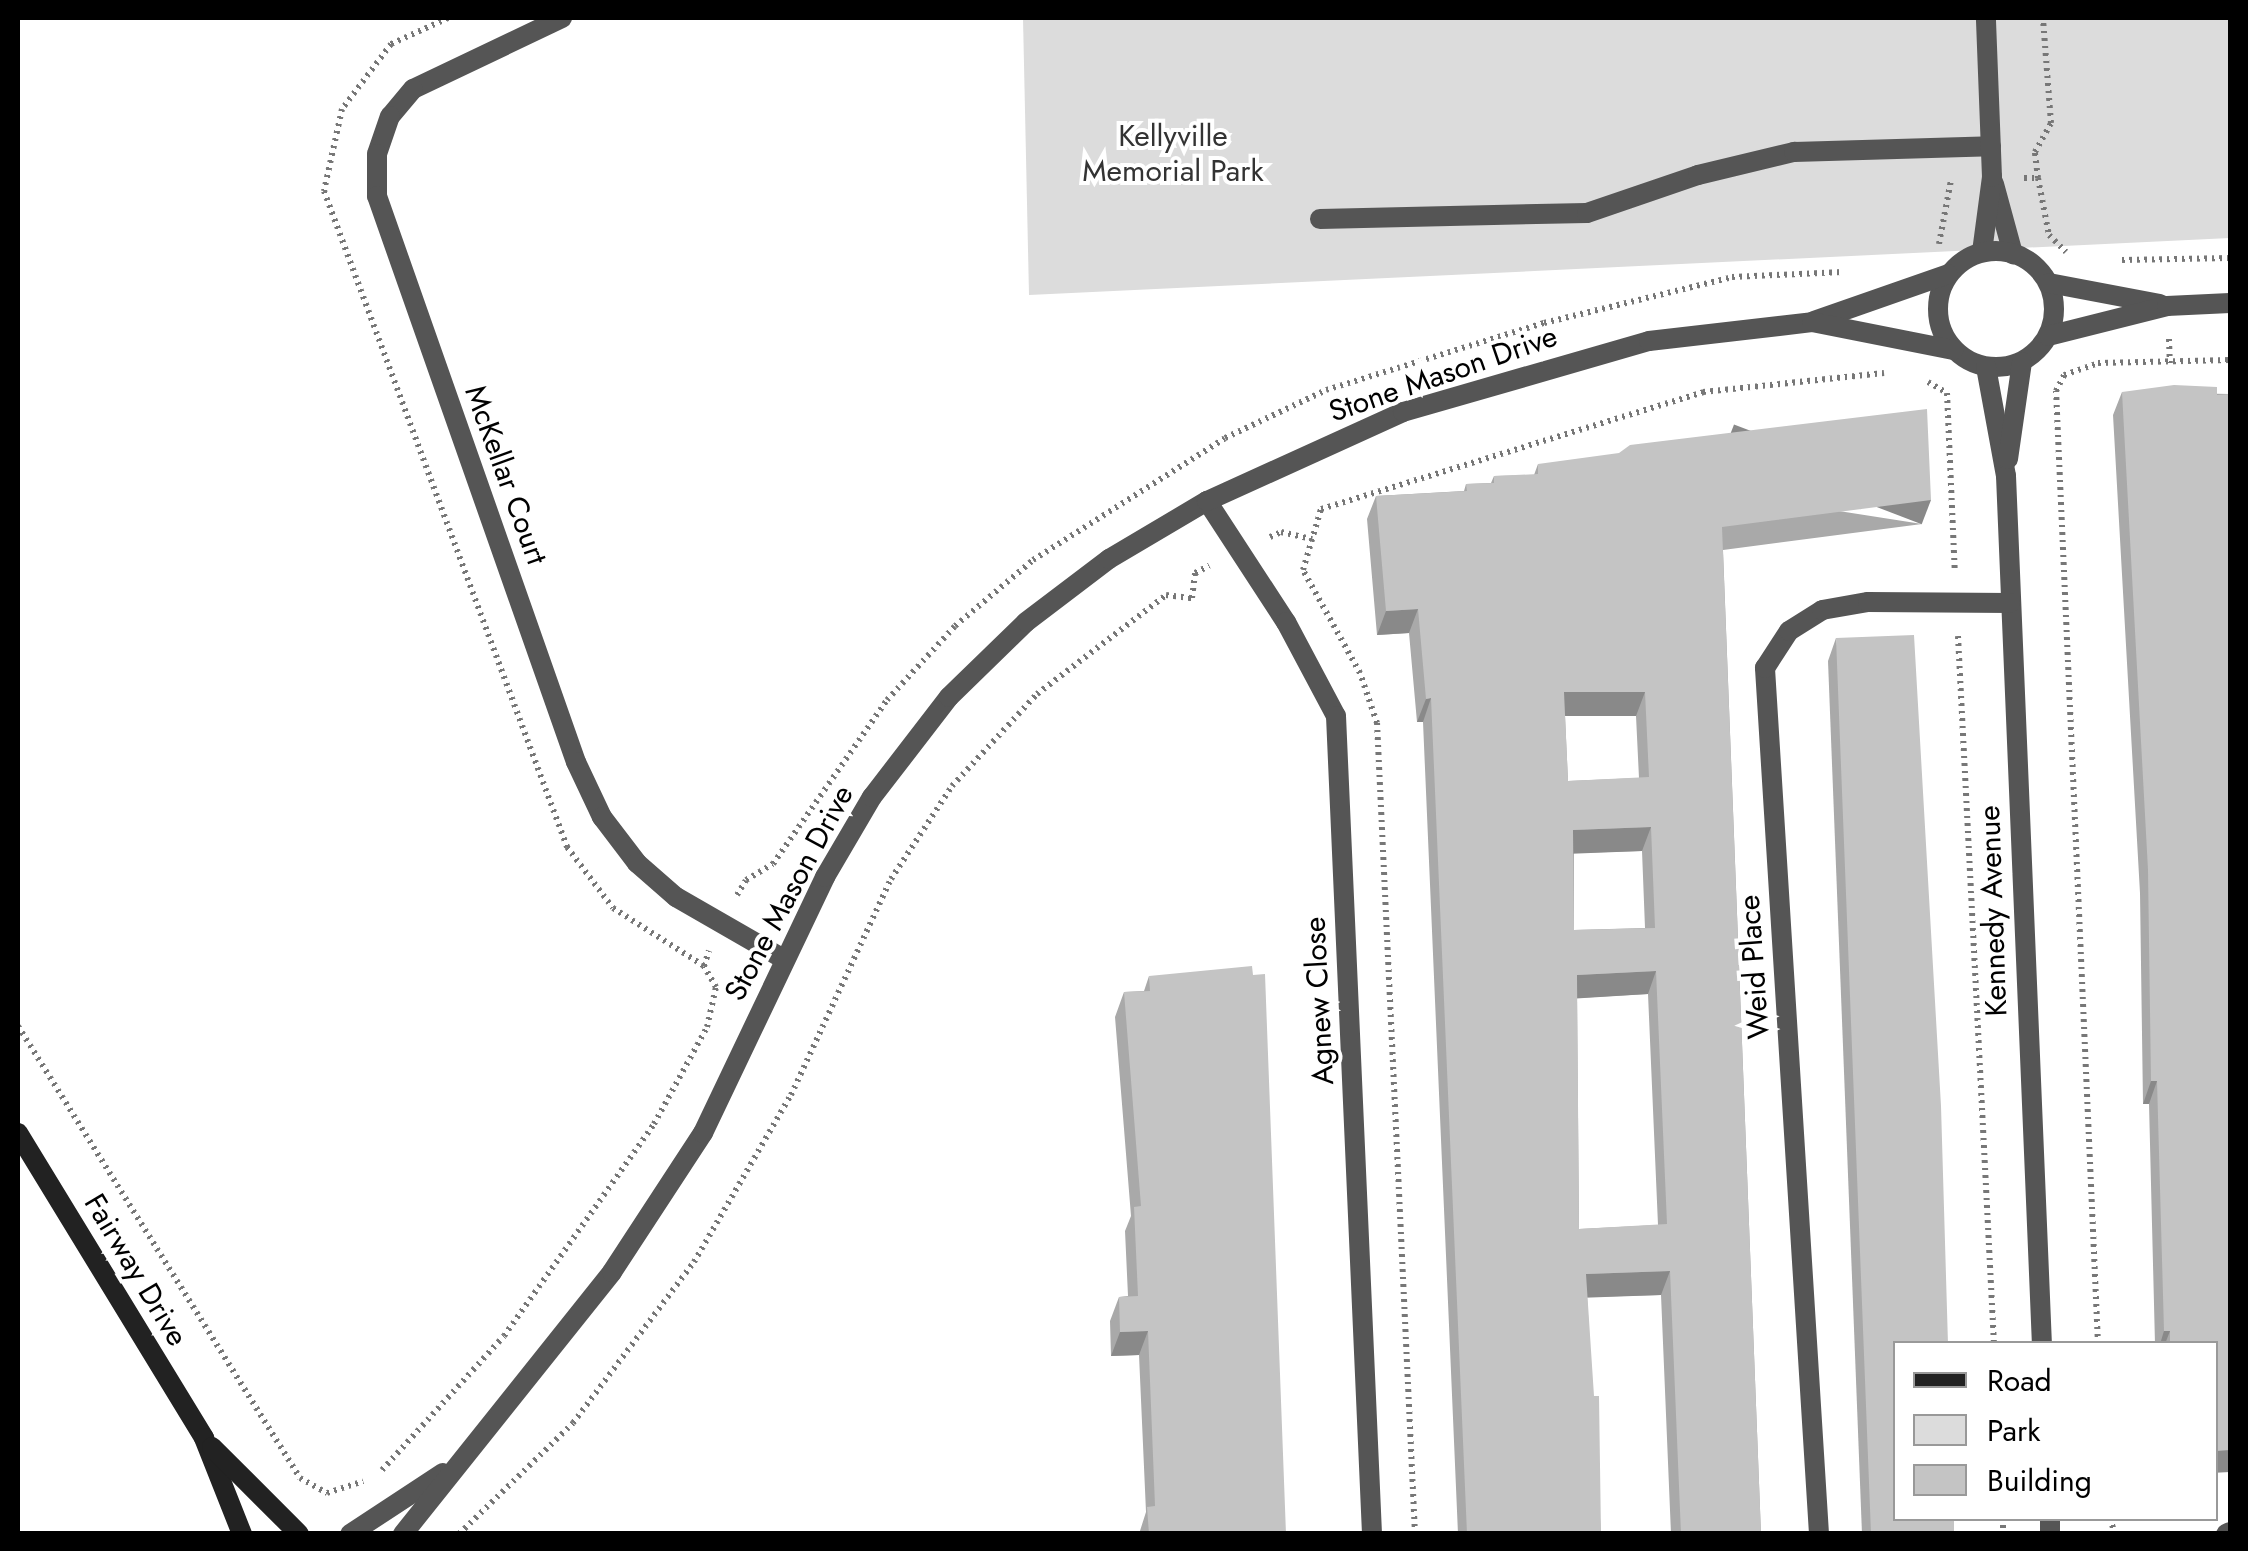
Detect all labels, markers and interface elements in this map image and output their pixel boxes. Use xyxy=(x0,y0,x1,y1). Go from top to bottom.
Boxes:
park label: Kellyville Memorial Park xyxy=(1082,118,1264,188)
street label: Stone Mason Drive xyxy=(1324,318,1562,430)
street label: McKellar Court xyxy=(457,381,555,569)
street label: Stone Mason Drive xyxy=(717,779,861,1007)
street label: Kennedy Avenue xyxy=(1971,805,2015,1017)
street label: Weid Place xyxy=(1731,894,1777,1040)
street label: Agnew Close xyxy=(1297,916,1341,1086)
street label: Fairway Drive xyxy=(77,1187,195,1353)
legend xyxy=(1893,1341,2218,1521)
text: Road xyxy=(1987,1359,2052,1402)
text: Park xyxy=(1987,1409,2040,1452)
text: Building xyxy=(1987,1459,2092,1502)

